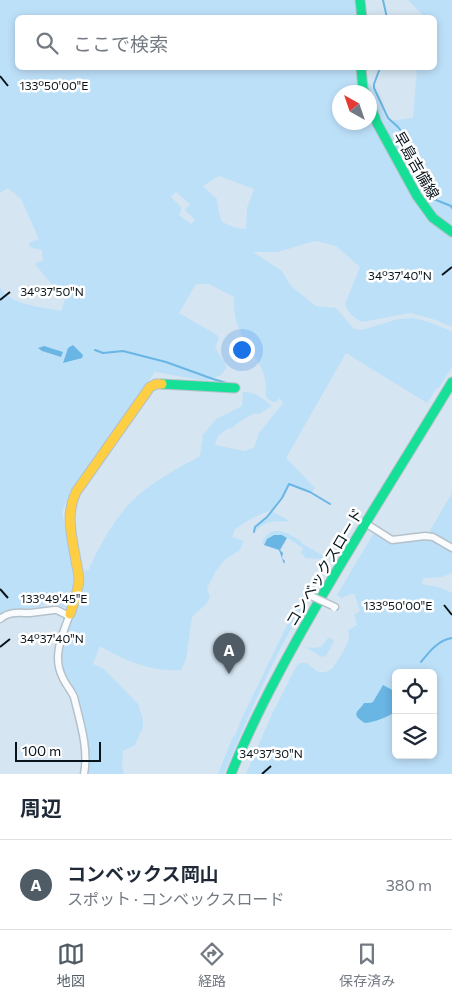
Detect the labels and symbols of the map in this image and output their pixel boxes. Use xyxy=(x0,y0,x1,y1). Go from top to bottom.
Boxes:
text: 133°50'00"E xyxy=(20,78,88,92)
north arrow xyxy=(332,85,377,130)
street label: 早島吉備線 xyxy=(390,128,444,202)
text: 34°37'40"N xyxy=(368,268,432,282)
text: 34°37'50"N xyxy=(20,284,84,298)
your location xyxy=(229,337,255,363)
street label: コンベックスロード xyxy=(282,505,366,629)
text: 133°49'45"E xyxy=(21,591,88,605)
text: 133°50'00"E xyxy=(364,598,432,612)
text: 34°37'40"N xyxy=(20,631,84,645)
pin: A xyxy=(213,633,245,674)
scale bar xyxy=(15,739,101,762)
text: 34°37'30"N xyxy=(239,746,303,760)

